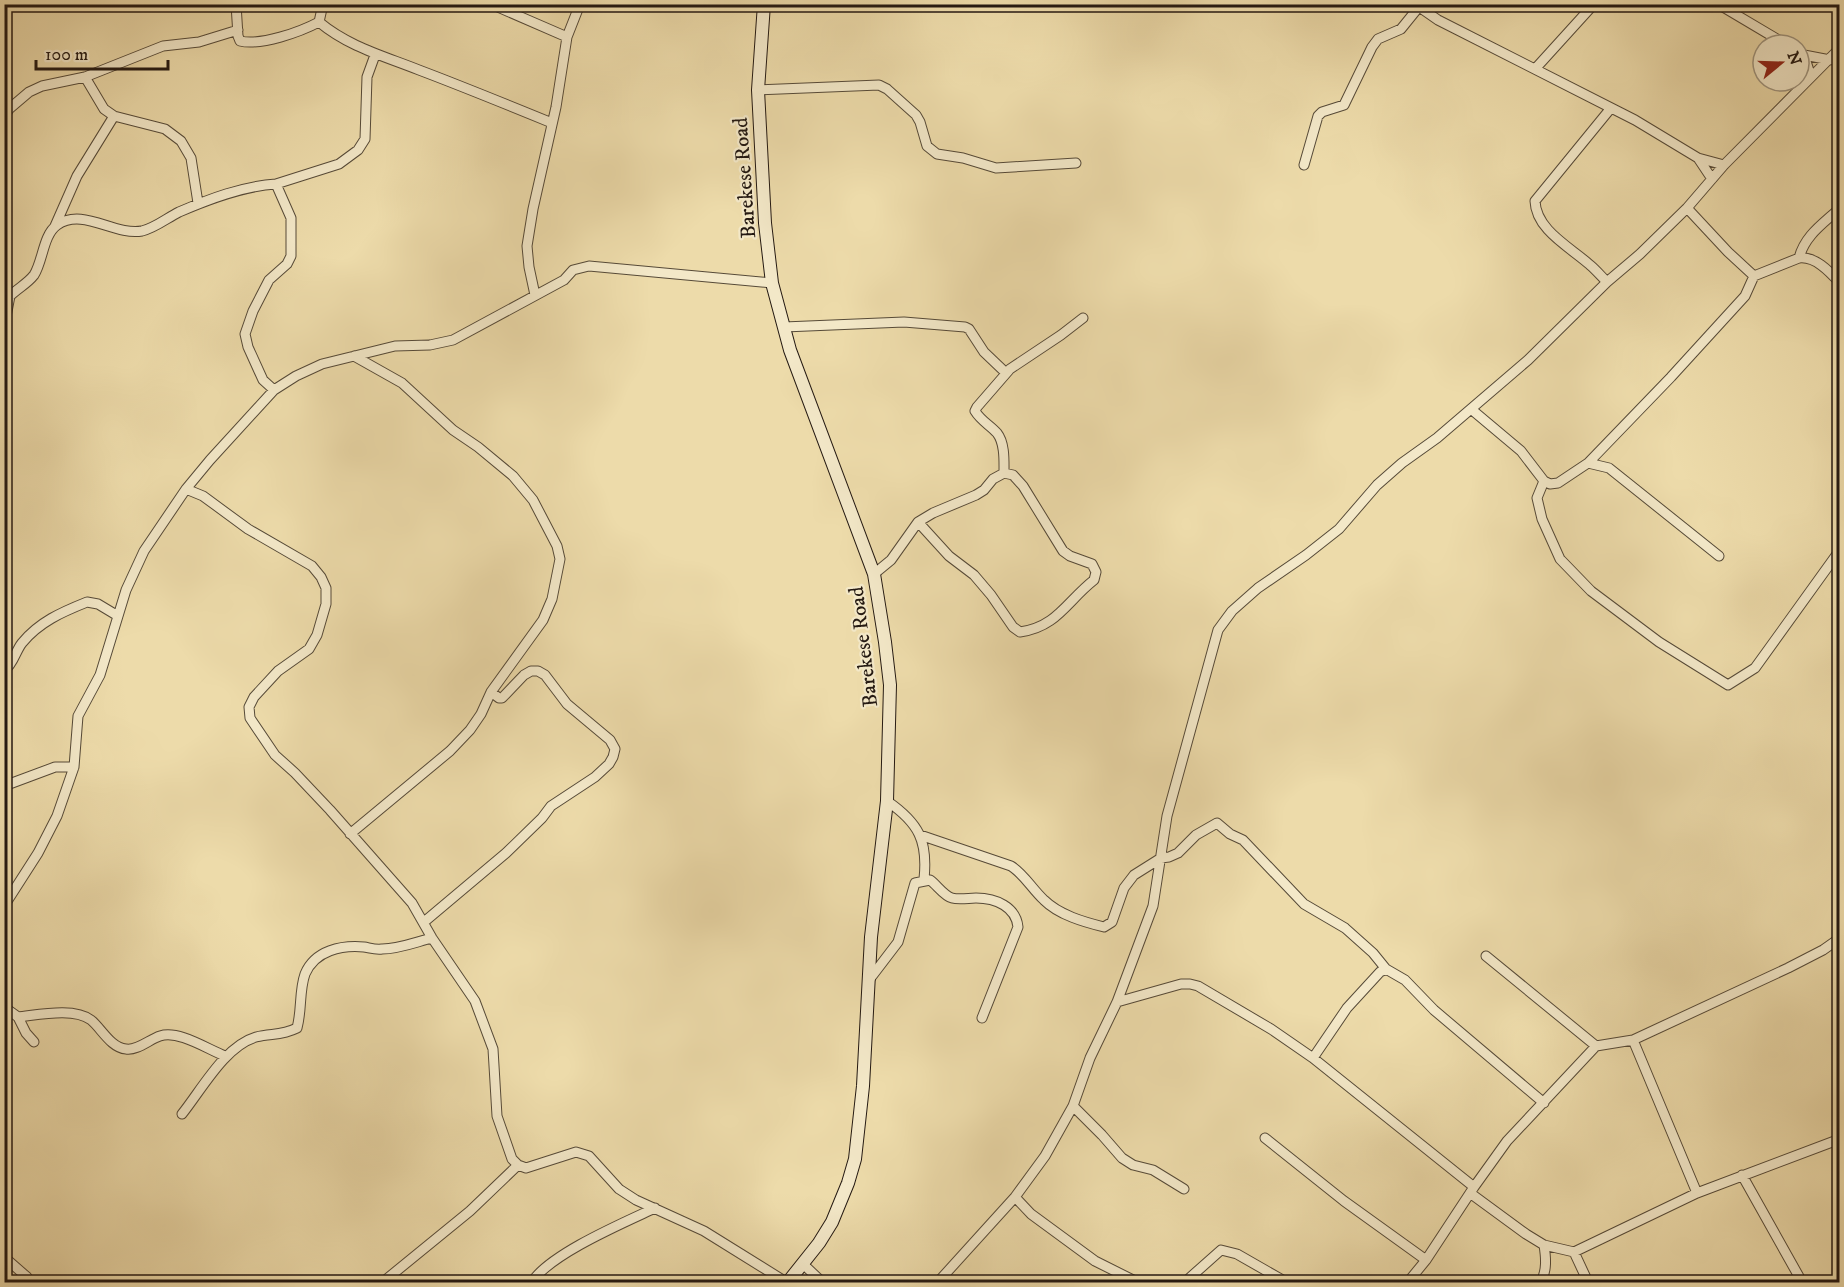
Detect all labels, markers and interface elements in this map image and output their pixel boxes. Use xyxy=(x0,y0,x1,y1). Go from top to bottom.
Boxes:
scale bar xyxy=(36,33,168,71)
north arrow xyxy=(1751,33,1811,93)
text: 100 m xyxy=(45,44,88,66)
text: N xyxy=(1783,49,1806,68)
street label: Barekese Road xyxy=(728,116,762,239)
street label: Barekese Road xyxy=(844,585,884,709)

